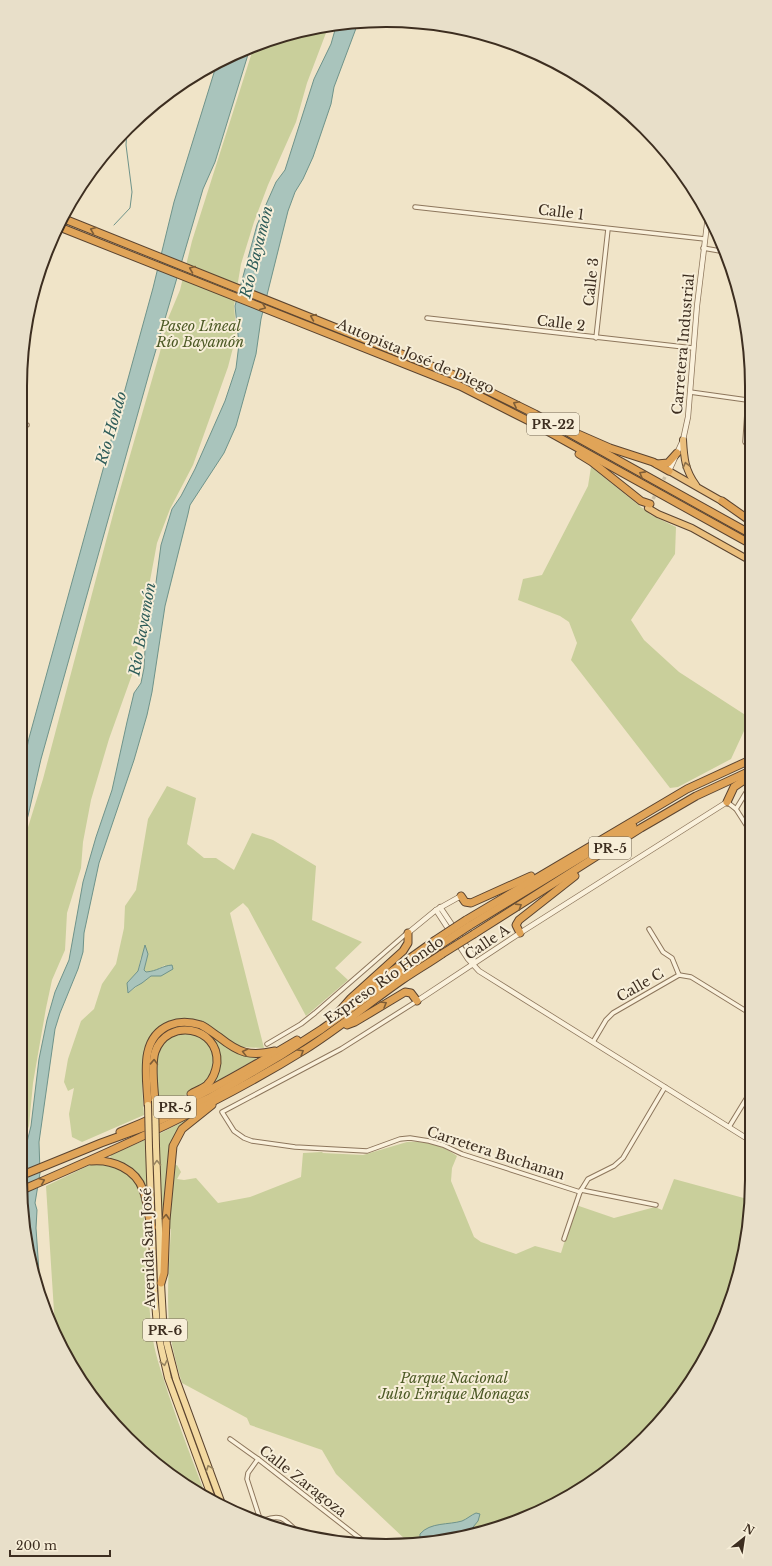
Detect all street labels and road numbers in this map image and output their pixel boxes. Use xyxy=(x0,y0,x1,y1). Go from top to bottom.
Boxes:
street label: Calle 1 xyxy=(537,200,585,224)
street label: Calle 3 xyxy=(580,257,602,307)
street label: Carretera Industrial xyxy=(668,272,698,415)
street label: Calle 2 xyxy=(536,311,586,335)
street label: Autopista José de Diego xyxy=(334,314,497,397)
road number: PR-22 xyxy=(527,413,579,435)
road number: PR-5 xyxy=(589,837,631,859)
street label: Calle A xyxy=(461,920,513,964)
street label: Expreso Río Hondo xyxy=(321,932,447,1028)
street label: Calle C xyxy=(613,964,667,1006)
road number: PR-5 xyxy=(154,1096,196,1118)
street label: Carretera Buchanan xyxy=(425,1122,567,1184)
street label: Avenida San José xyxy=(137,1187,159,1310)
road number: PR-6 xyxy=(143,1319,187,1341)
street label: Calle Zaragoza xyxy=(256,1441,351,1521)

